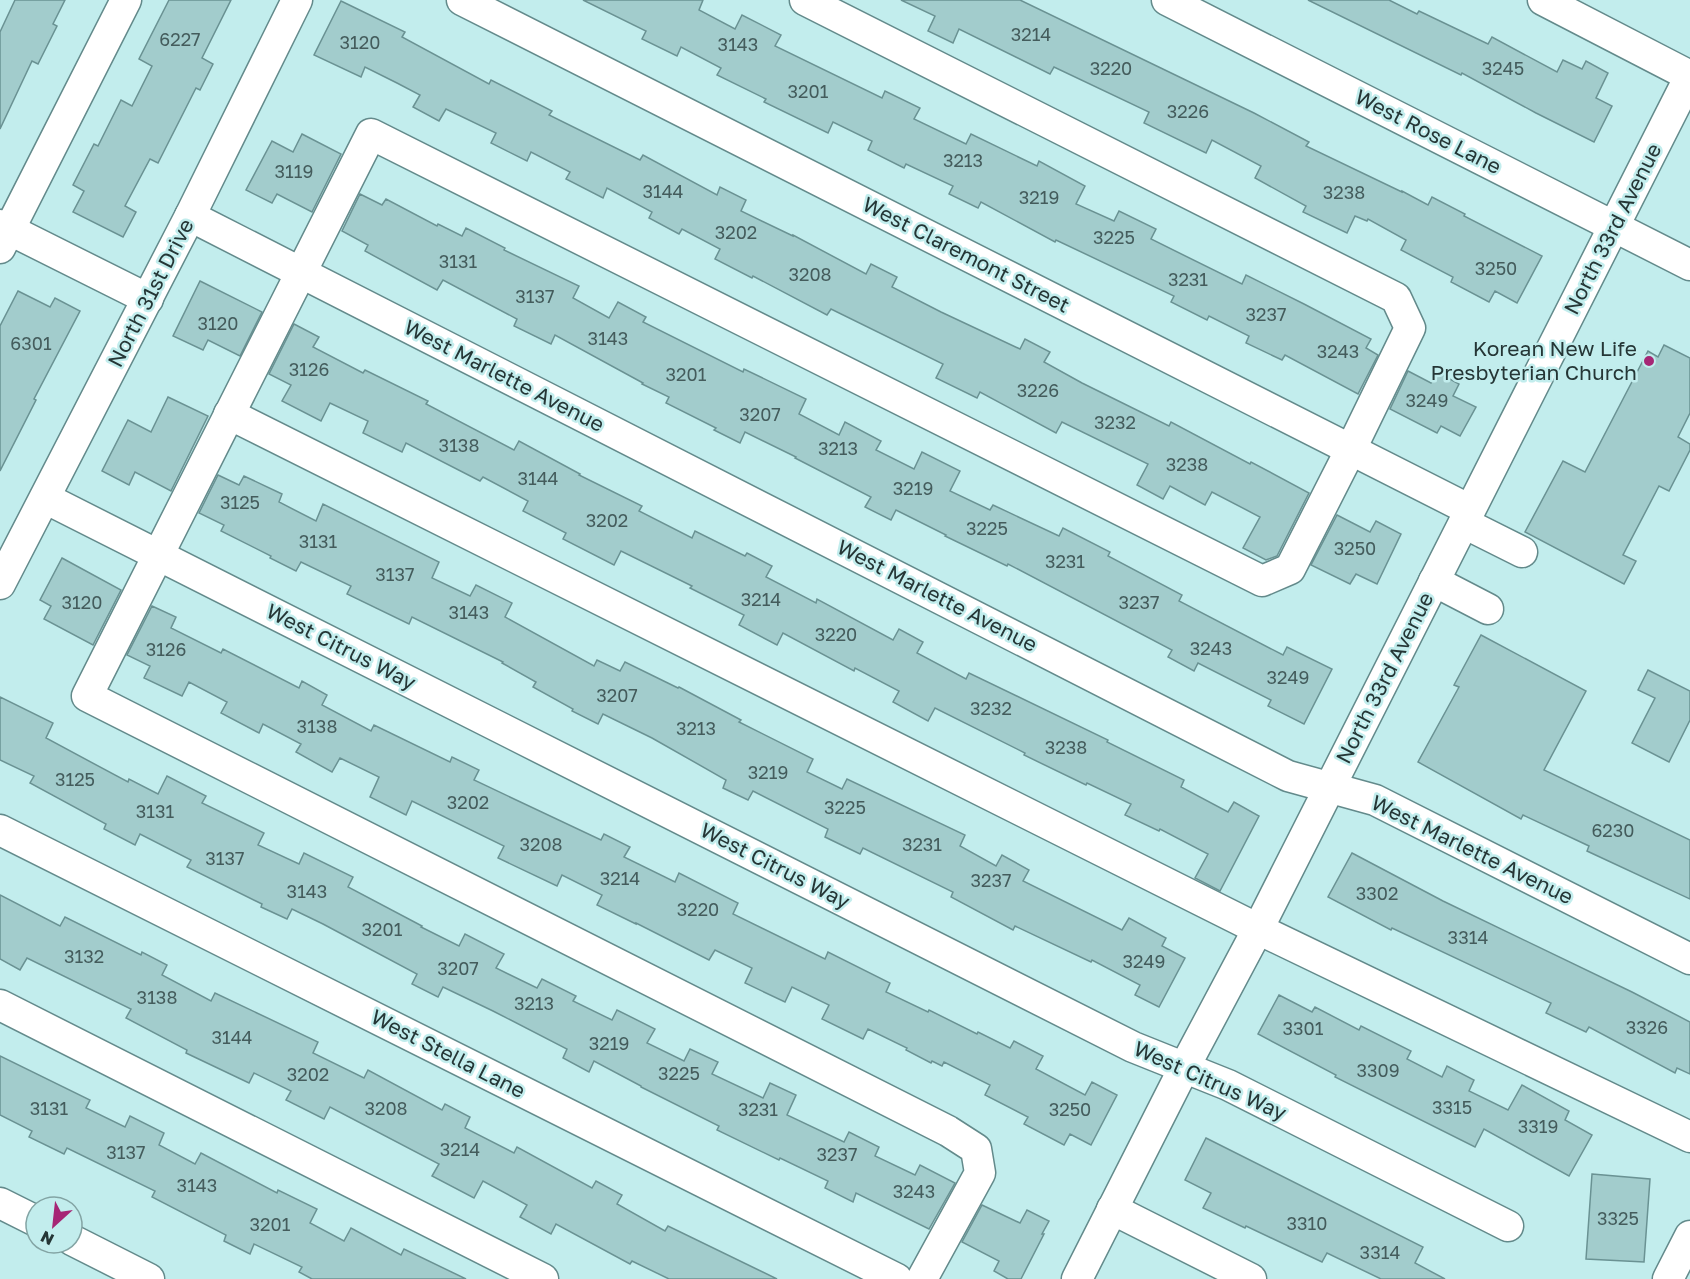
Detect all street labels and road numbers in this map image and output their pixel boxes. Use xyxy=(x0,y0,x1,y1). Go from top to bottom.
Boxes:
street label: West Rose Lane xyxy=(1351,83,1506,179)
street label: North 33rd Avenue xyxy=(1558,139,1667,318)
street label: West Claremont Street xyxy=(859,191,1074,318)
street label: North 31st Drive xyxy=(102,214,199,371)
street label: West Marlette Avenue xyxy=(400,313,609,437)
street label: West Marlette Avenue xyxy=(833,533,1042,657)
street label: North 33rd Avenue xyxy=(1330,588,1439,767)
street label: West Citrus Way xyxy=(262,597,421,695)
street label: West Marlette Avenue xyxy=(1367,789,1578,909)
street label: West Citrus Way xyxy=(696,816,855,914)
street label: West Stella Lane xyxy=(367,1003,530,1103)
street label: West Citrus Way xyxy=(1130,1035,1291,1125)

